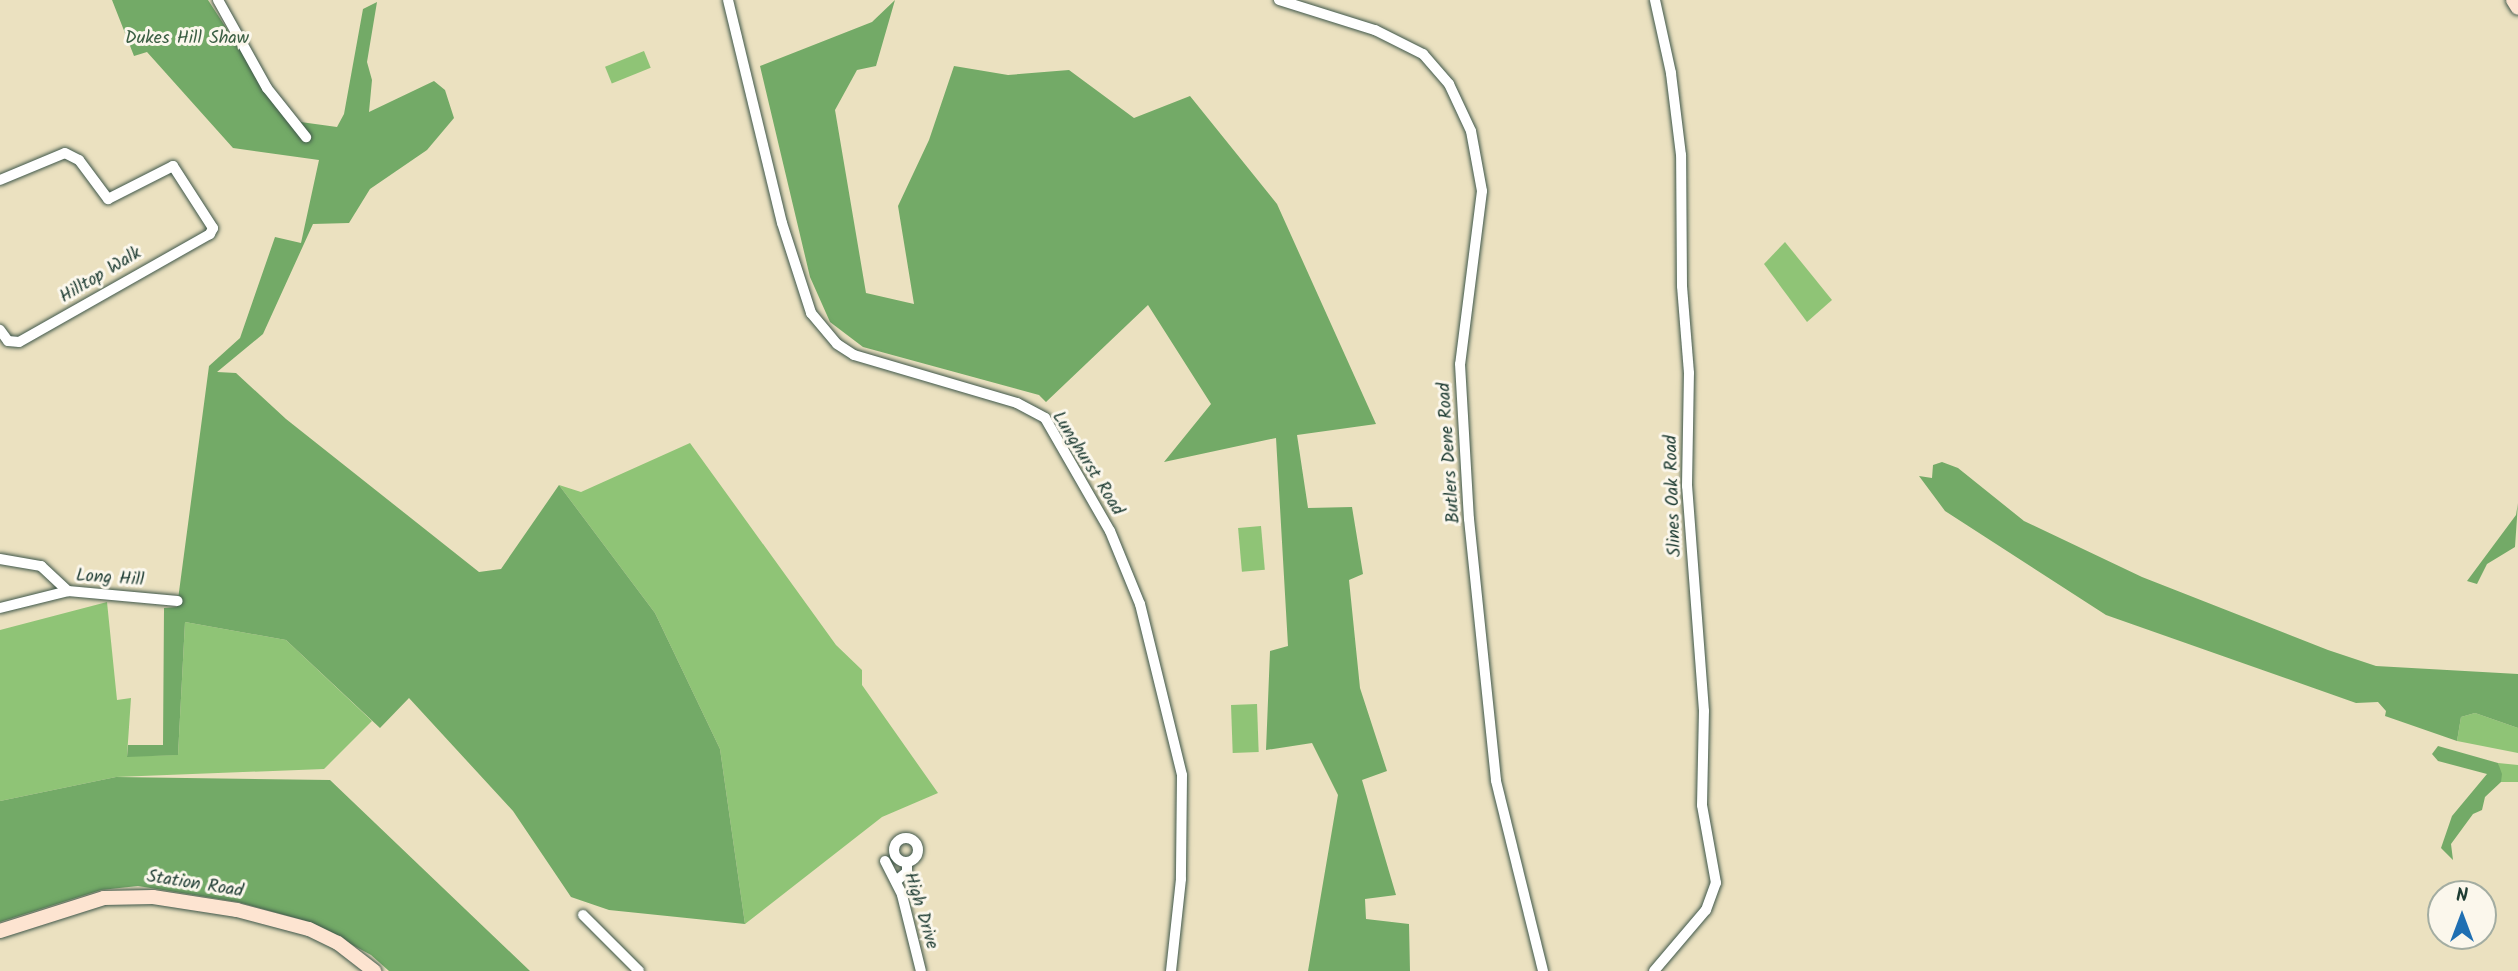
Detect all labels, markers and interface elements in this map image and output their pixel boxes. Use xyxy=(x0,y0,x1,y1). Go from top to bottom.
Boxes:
park label: Dukes Hill Shaw xyxy=(125,28,249,50)
street label: Hilltop Walk xyxy=(56,243,146,309)
street label: Butlers Dene Road xyxy=(1434,382,1466,524)
street label: Lunghurst Road xyxy=(1046,408,1128,520)
street label: Slines Oak Road xyxy=(1661,435,1687,557)
street label: Long Hill xyxy=(75,566,145,592)
street label: Station Road xyxy=(145,867,245,903)
street label: High Drive xyxy=(898,870,942,952)
north arrow xyxy=(2427,880,2497,950)
text: N xyxy=(2456,881,2468,911)

